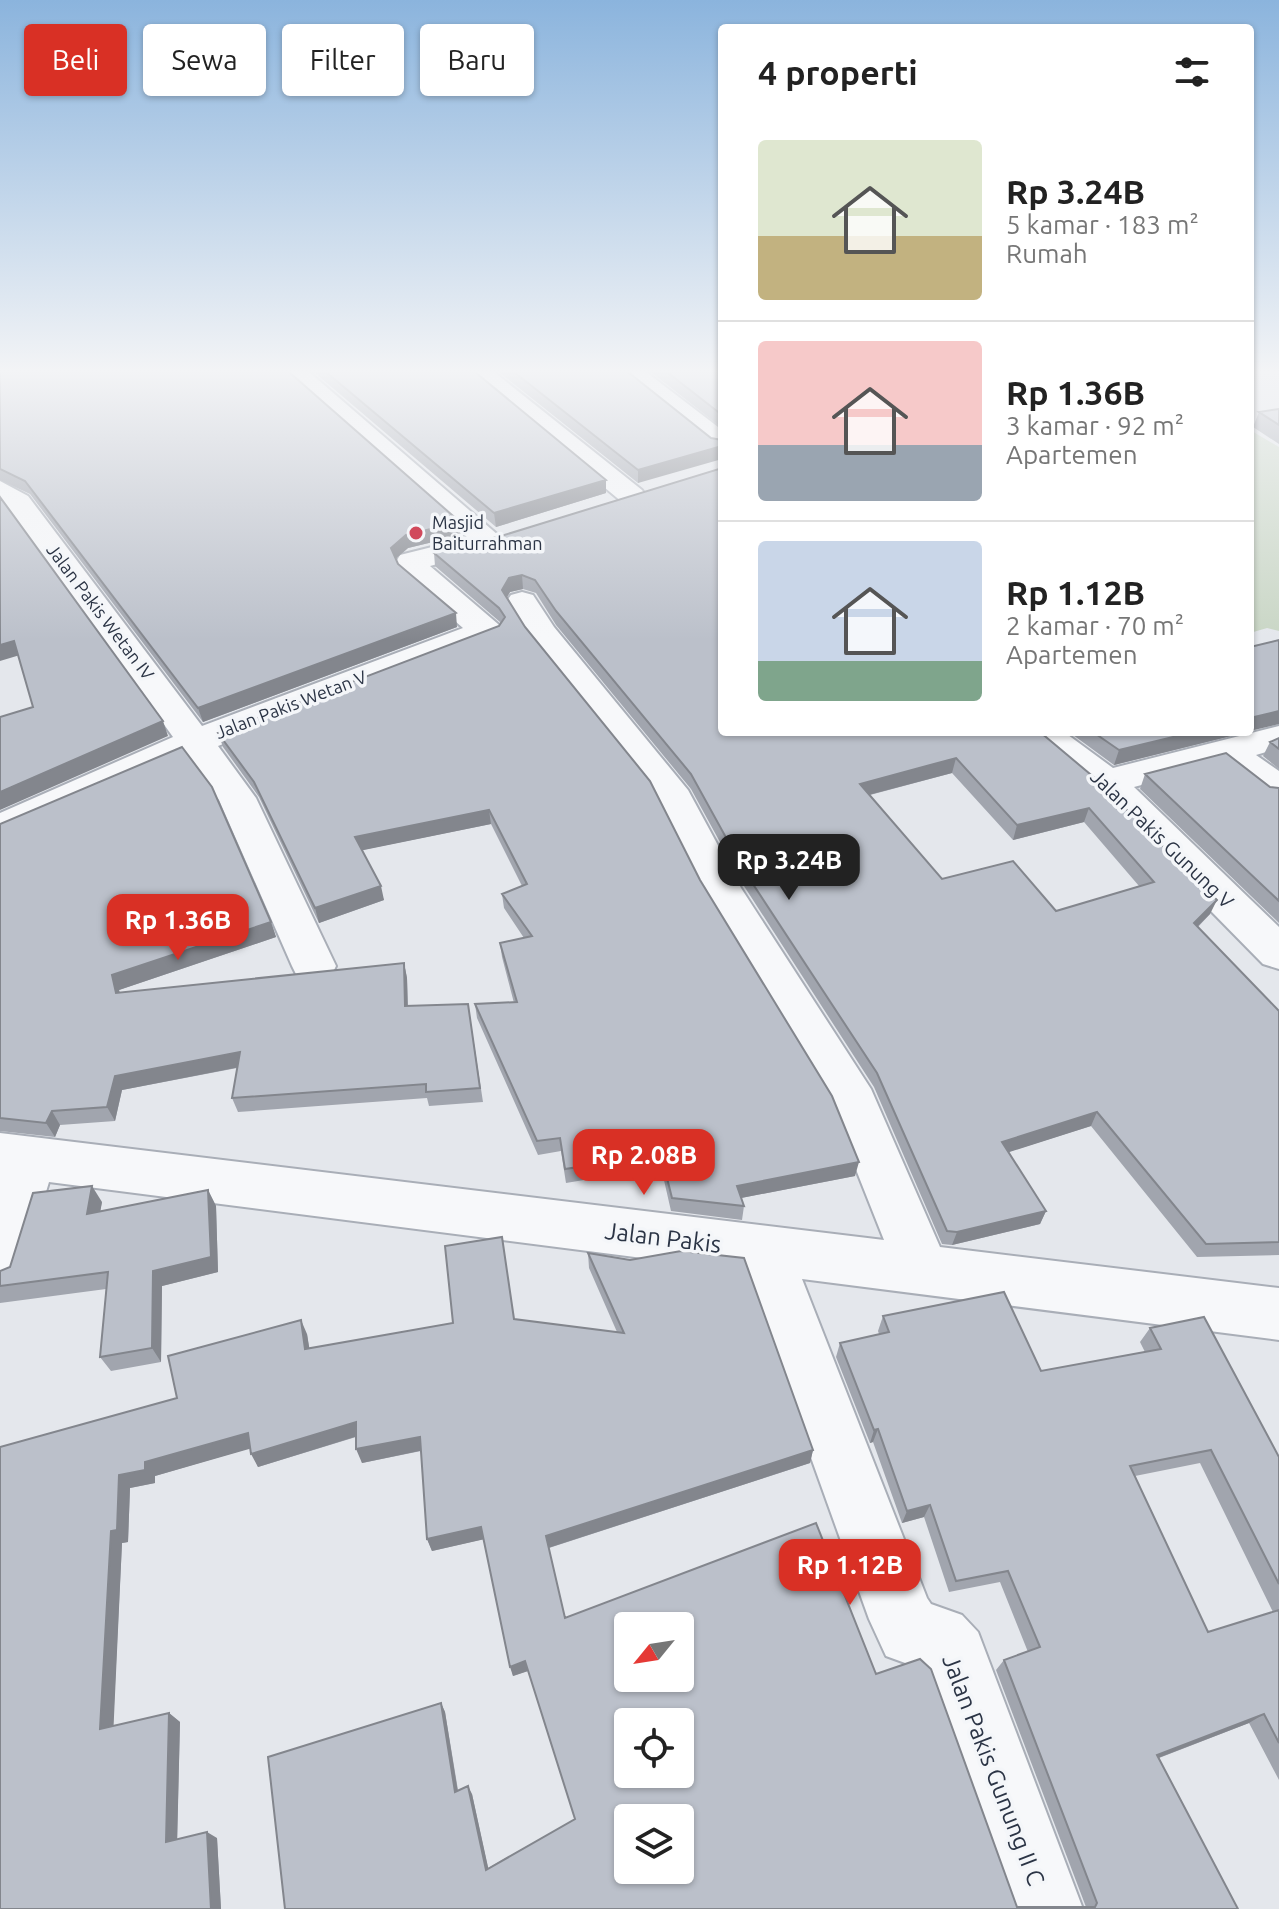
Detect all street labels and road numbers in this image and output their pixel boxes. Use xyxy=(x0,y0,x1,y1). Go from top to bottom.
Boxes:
street label: Jalan Pakis Wetan IV xyxy=(43,540,159,684)
street label: Jalan Pakis Wetan V xyxy=(212,666,370,742)
street label: Jalan Pakis Gunung V xyxy=(1086,764,1239,913)
street label: Jalan Pakis xyxy=(603,1217,723,1258)
street label: Jalan Pakis Gunung II C xyxy=(937,1651,1050,1889)

